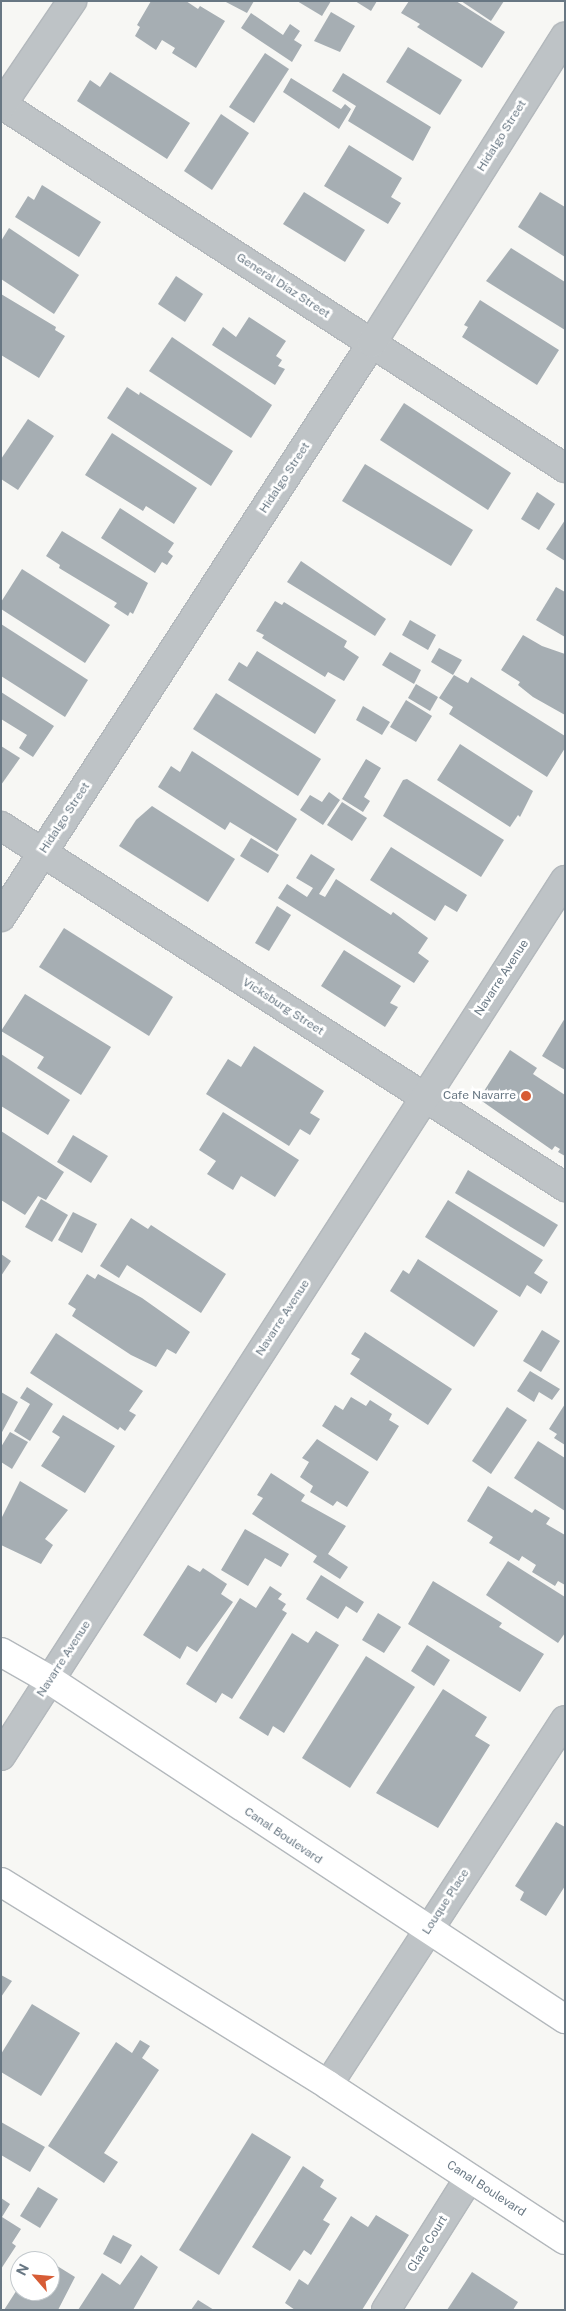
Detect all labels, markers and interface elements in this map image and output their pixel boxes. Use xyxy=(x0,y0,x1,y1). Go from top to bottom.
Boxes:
street label: Hidalgo Street xyxy=(474,98,530,174)
street label: General Diaz Street xyxy=(234,250,332,322)
street label: Hidalgo Street xyxy=(257,440,313,516)
street label: Hidalgo Street xyxy=(37,780,93,856)
street label: Navarre Avenue xyxy=(472,937,532,1019)
street label: Vicksburg Street xyxy=(240,975,326,1039)
place label: Cafe Navarre xyxy=(443,1089,516,1103)
marker: Cafe Navarre xyxy=(520,1090,532,1102)
street label: Navarre Avenue xyxy=(253,1277,313,1359)
street label: Navarre Avenue xyxy=(34,1618,94,1700)
street label: Canal Boulevard xyxy=(241,1805,325,1867)
street label: Louque Place xyxy=(419,1866,473,1938)
street label: Canal Boulevard xyxy=(444,2158,528,2220)
street label: Clare Court xyxy=(405,2213,451,2275)
north arrow xyxy=(10,2251,60,2301)
text: N xyxy=(13,2261,32,2278)

